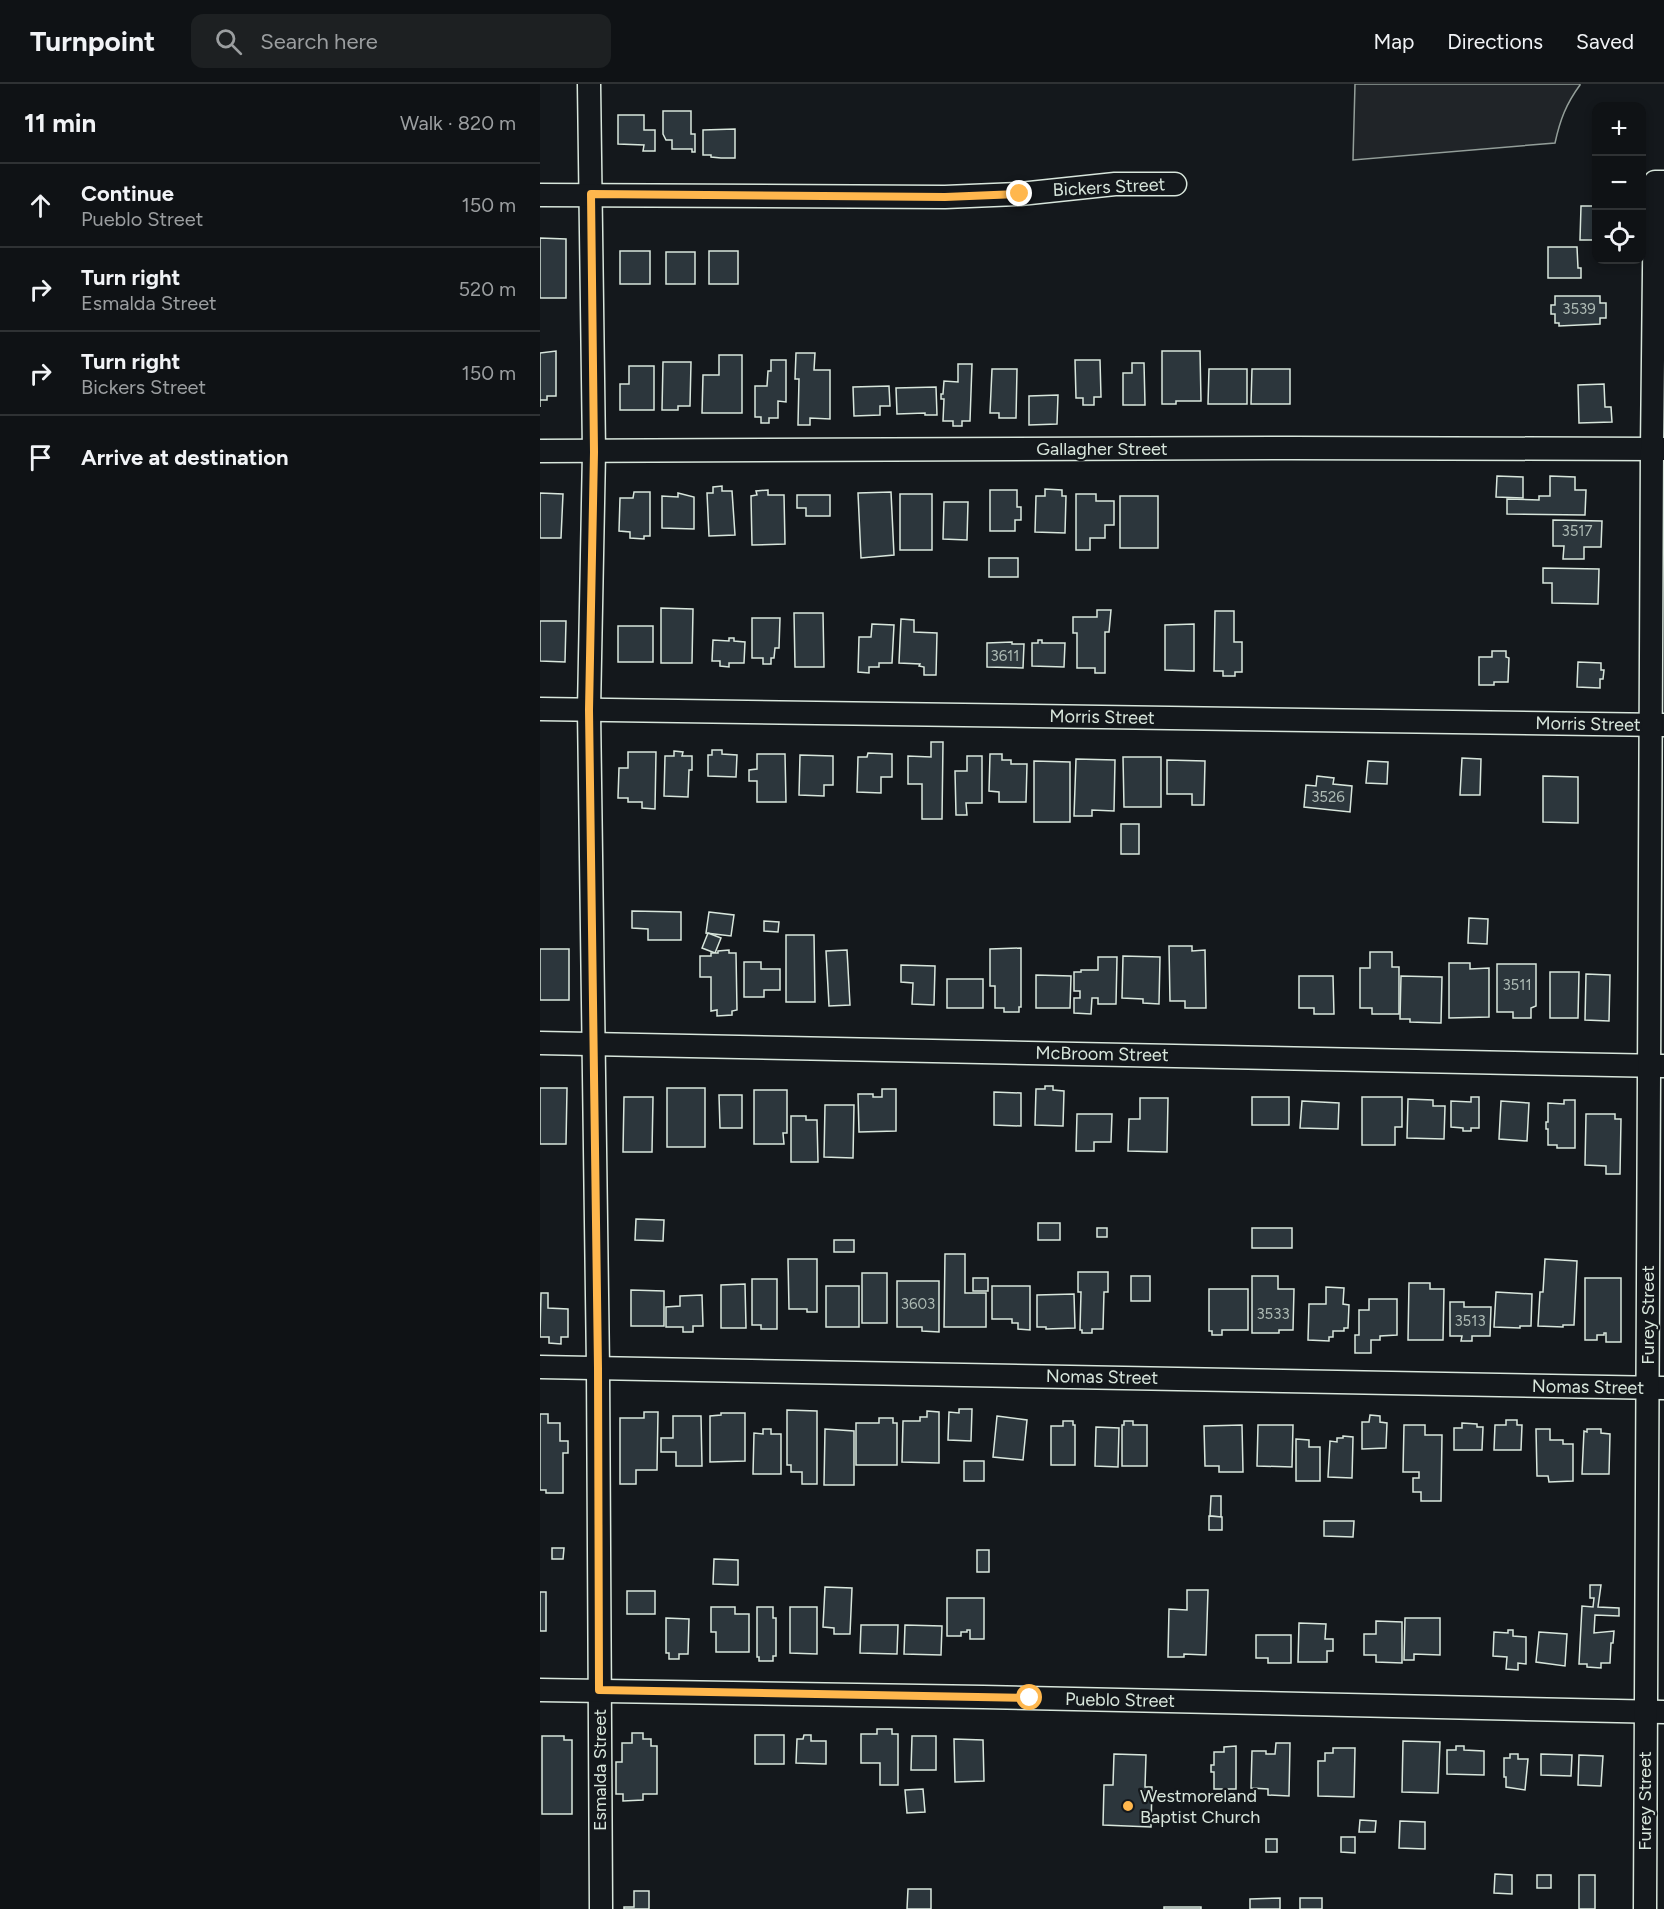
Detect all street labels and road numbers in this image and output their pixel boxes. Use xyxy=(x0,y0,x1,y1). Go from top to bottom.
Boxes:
street label: Bickers Street xyxy=(1052,173,1166,201)
street label: Gallagher Street xyxy=(1036,438,1168,460)
street label: Morris Street xyxy=(1049,705,1155,729)
street label: Morris Street xyxy=(1535,712,1641,736)
street label: McBroom Street xyxy=(1035,1042,1169,1066)
street label: Furey Street xyxy=(1637,1265,1659,1365)
street label: Nomas Street xyxy=(1046,1365,1158,1389)
street label: Nomas Street xyxy=(1532,1375,1644,1399)
street label: Pueblo Street xyxy=(1065,1688,1175,1712)
street label: Esmalda Street xyxy=(589,1709,611,1831)
street label: Furey Street xyxy=(1634,1751,1656,1851)

